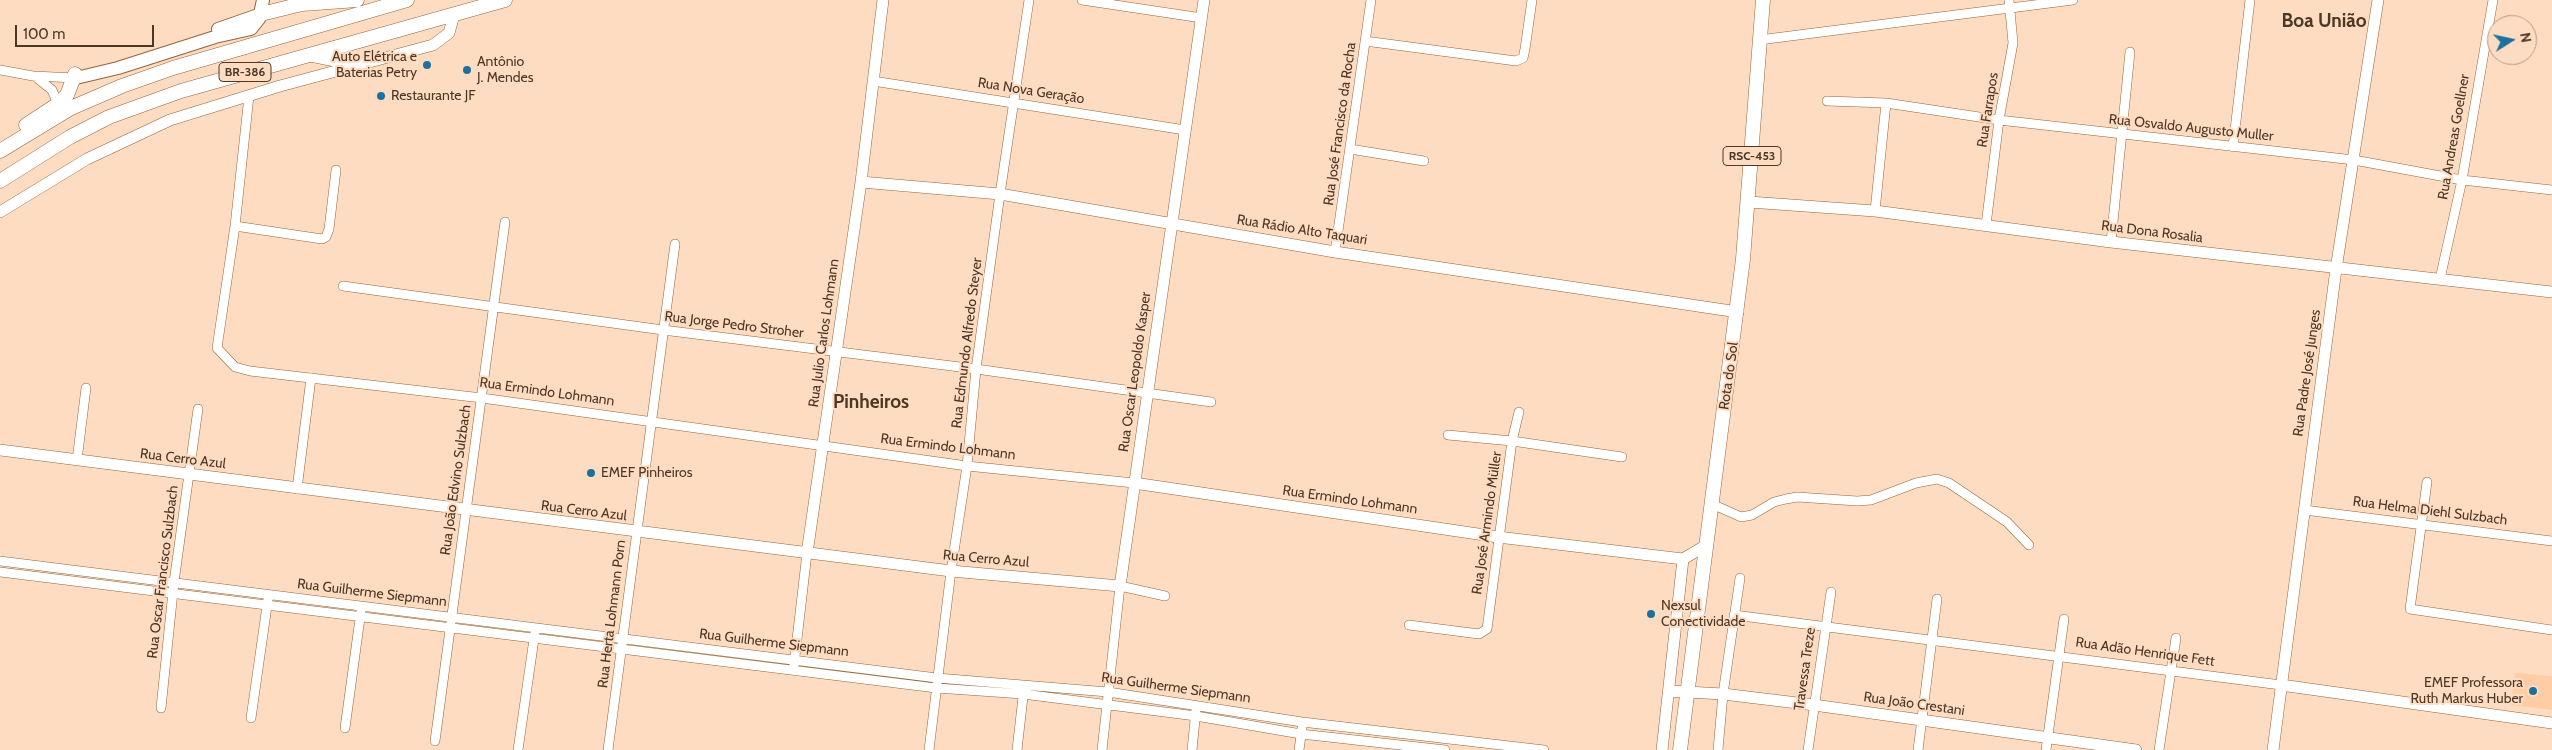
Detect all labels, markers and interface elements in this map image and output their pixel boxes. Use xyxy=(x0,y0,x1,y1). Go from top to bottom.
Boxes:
district label: Boa União xyxy=(2281,10,2367,32)
scale bar xyxy=(18,15,156,47)
north arrow xyxy=(2487,15,2537,65)
text: 100 m xyxy=(23,25,65,43)
text: N xyxy=(2516,31,2536,44)
street label: Rua José Francisco da Rocha xyxy=(1320,41,1360,207)
place label: Auto Elétrica e Baterias Petry xyxy=(332,49,417,82)
place label: Antônio J. Mendes xyxy=(477,54,534,86)
marker: Auto Elétrica e Baterias Petry xyxy=(421,59,433,71)
road number: BR-386 xyxy=(219,62,271,82)
marker: Antônio J. Mendes xyxy=(461,64,473,76)
street label: Rua Farrapos xyxy=(1974,71,2002,149)
street label: Rua Andreas Goellner xyxy=(2435,73,2473,201)
street label: Rua Nova Geração xyxy=(976,74,1086,108)
place label: Restaurante JF xyxy=(391,88,476,104)
marker: Restaurante JF xyxy=(375,90,387,102)
street label: Rua Osvaldo Augusto Muller xyxy=(2108,111,2274,145)
road number: RSC-453 xyxy=(1723,146,1781,166)
street label: Rua Rádio Alto Taquari xyxy=(1235,211,1369,249)
street label: Rua Dona Rosalia xyxy=(2100,217,2204,247)
street label: Rua Edmundo Alfredo Steyer xyxy=(948,257,986,429)
street label: Rua Julio Carlos Lohmann xyxy=(805,258,843,408)
street label: Rua Oscar Leopoldo Kasper xyxy=(1115,291,1155,453)
street label: Rua Jorge Pedro Stroher xyxy=(664,308,804,342)
street label: Rua Padre José Junges xyxy=(2290,308,2324,438)
street label: Rota do Sol xyxy=(1716,341,1742,411)
street label: Rua Ermindo Lohmann xyxy=(478,374,616,410)
district label: Pinheiros xyxy=(833,391,909,413)
street label: Rua João Edvino Sulzbach xyxy=(437,404,475,556)
street label: Rua Ermindo Lohmann xyxy=(879,430,1017,464)
street label: Rua Cerro Azul xyxy=(139,445,227,473)
street label: Rua José Armindo Müller xyxy=(1469,450,1505,596)
place label: EMEF Pinheiros xyxy=(601,465,692,481)
marker: EMEF Pinheiros xyxy=(585,467,597,479)
street label: Rua Ermindo Lohmann xyxy=(1281,482,1419,518)
street label: Rua Oscar Francisco Sulzbach xyxy=(144,485,182,659)
street label: Rua Helma Diehl Sulzbach xyxy=(2352,493,2508,529)
street label: Rua Cerro Azul xyxy=(540,497,628,525)
street label: Rua Herta Lohmann Porn xyxy=(595,539,629,689)
street label: Rua Cerro Azul xyxy=(942,547,1030,571)
street label: Rua Guilherme Siepmann xyxy=(296,575,448,611)
place label: Nexsul Conectividade xyxy=(1661,598,1745,630)
marker: Nexsul Conectividade xyxy=(1645,608,1657,620)
street label: Rua Guilherme Siepmann xyxy=(698,625,850,661)
street label: Travessa Treze xyxy=(1791,626,1819,712)
street label: Rua Adão Henrique Fett xyxy=(2074,634,2216,670)
street label: Rua Guilherme Siepmann xyxy=(1100,669,1252,707)
place label: EMEF Professora Ruth Markus Huber xyxy=(2411,675,2523,708)
marker: EMEF Professora Ruth Markus Huber xyxy=(2527,685,2539,697)
street label: Rua João Crestani xyxy=(1862,689,1966,719)

